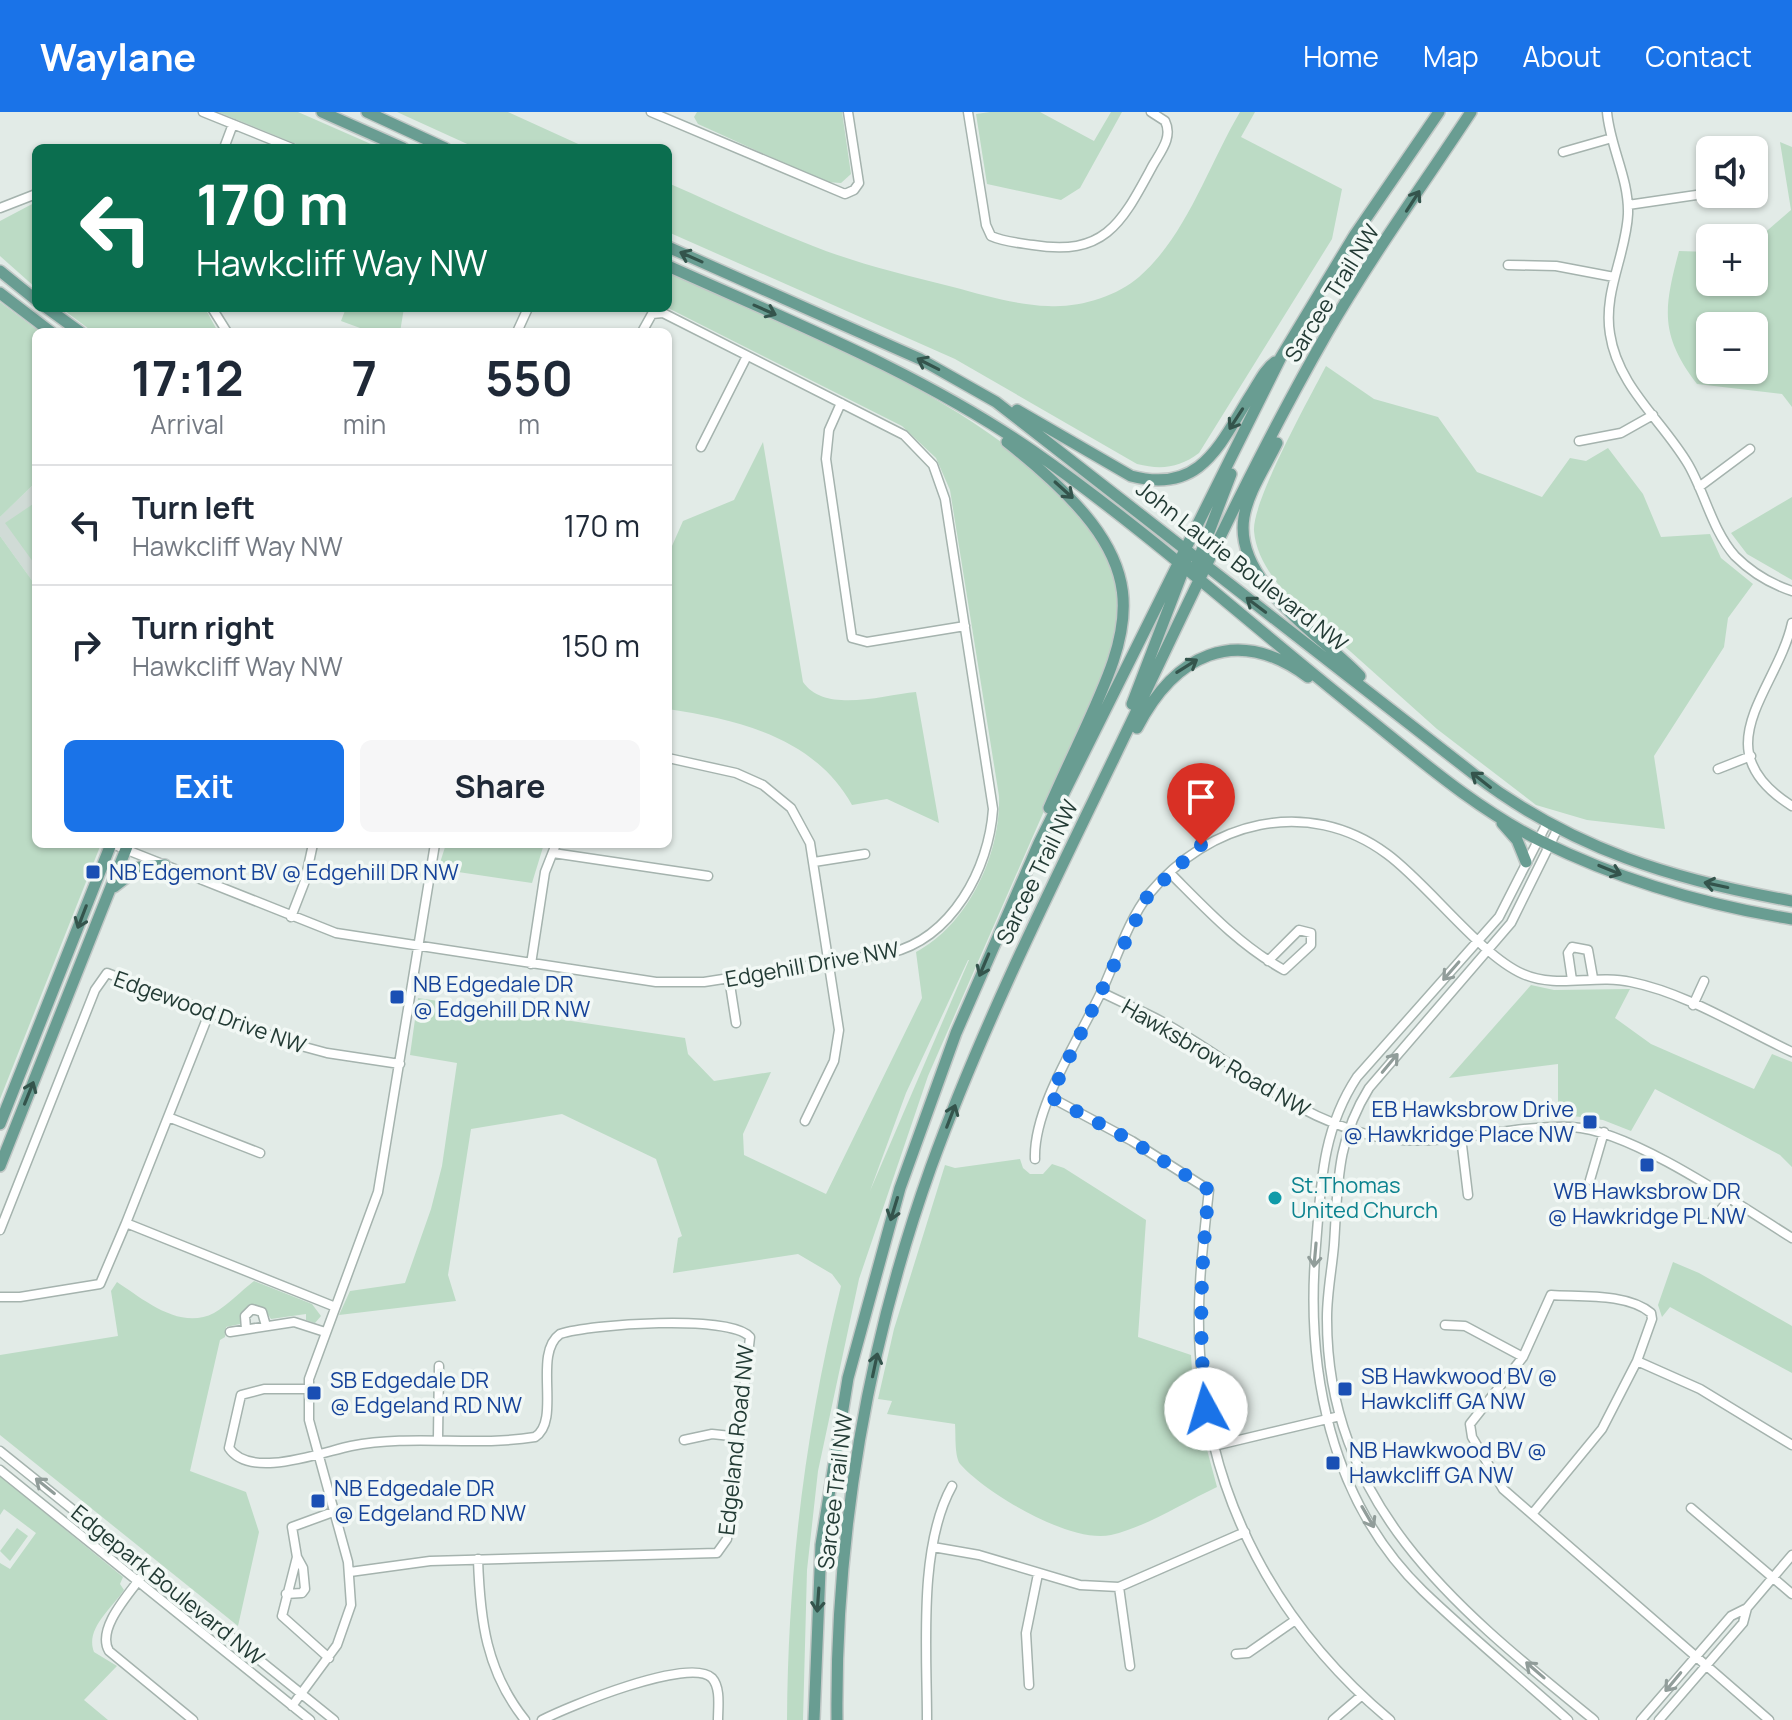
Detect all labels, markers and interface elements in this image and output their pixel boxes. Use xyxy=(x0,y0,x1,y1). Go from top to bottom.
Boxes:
text: Waylane xyxy=(40,30,196,82)
text: Home xyxy=(1303,37,1379,75)
text: Map xyxy=(1423,37,1479,75)
text: About xyxy=(1523,37,1601,75)
text: Contact xyxy=(1645,37,1752,75)
map controls xyxy=(1696,136,1768,384)
button: sound xyxy=(1696,136,1768,208)
text: 170 m xyxy=(196,165,349,242)
icon: left xyxy=(64,176,168,280)
one-way arrow xyxy=(1405,190,1421,213)
street label: Sarcee Trail NW xyxy=(1278,218,1387,368)
button: + xyxy=(1696,224,1768,296)
text: Hawkcliff Way NW xyxy=(196,238,488,287)
one-way arrow xyxy=(679,249,704,264)
one-way arrow xyxy=(752,303,776,318)
button: − xyxy=(1696,312,1768,384)
text: 17:12 xyxy=(131,345,244,410)
text: 7 xyxy=(352,345,377,410)
text: 550 xyxy=(485,345,573,410)
one-way arrow xyxy=(917,355,941,371)
text: Arrival xyxy=(150,406,224,442)
text: min xyxy=(343,406,386,442)
text: m xyxy=(518,406,540,442)
one-way arrow xyxy=(1227,407,1243,430)
street label: John Laurie Boulevard NW xyxy=(1130,474,1354,658)
one-way arrow xyxy=(1054,481,1074,500)
text: Turn left xyxy=(132,487,255,528)
icon: left xyxy=(64,503,108,547)
text: 170 m xyxy=(563,505,640,546)
text: Hawkcliff Way NW xyxy=(132,528,343,564)
one-way arrow xyxy=(1245,597,1267,614)
text: Turn right xyxy=(132,607,275,648)
icon: right xyxy=(64,623,108,667)
text: 150 m xyxy=(561,625,640,666)
text: Hawkcliff Way NW xyxy=(132,648,343,684)
one-way arrow xyxy=(1175,657,1198,673)
button: Exit xyxy=(64,740,344,832)
button: Share xyxy=(360,740,640,832)
pin xyxy=(1167,763,1235,845)
one-way arrow xyxy=(1471,771,1492,788)
icon: arrive xyxy=(1179,775,1223,819)
street label: Sarcee Trail NW xyxy=(989,794,1085,949)
place label: NB Edgemont BV @ Edgehill DR NW xyxy=(109,857,459,887)
marker: NB Edgemont BV @ Edgehill DR NW xyxy=(84,863,102,881)
one-way arrow xyxy=(1597,864,1622,879)
one-way arrow xyxy=(1703,877,1729,892)
one-way arrow xyxy=(74,904,88,929)
street label: Edgehill Drive NW xyxy=(723,934,902,994)
one-way arrow xyxy=(976,952,991,977)
one-way arrow xyxy=(1442,960,1460,981)
street label: Edgewood Drive NW xyxy=(110,963,311,1061)
place label: NB Edgedale DR @ Edgehill DR NW xyxy=(413,969,591,1024)
marker: NB Edgedale DR @ Edgehill DR NW xyxy=(388,988,406,1006)
street label: Hawksbrow Road NW xyxy=(1116,992,1316,1124)
one-way arrow xyxy=(1381,1053,1399,1074)
one-way arrow xyxy=(23,1081,38,1106)
place label: EB Hawksbrow Drive @ Hawkridge Place NW xyxy=(1343,1094,1574,1149)
one-way arrow xyxy=(945,1105,959,1129)
marker: EB Hawksbrow Drive @ Hawkridge Place NW xyxy=(1581,1113,1599,1131)
marker: WB Hawksbrow DR @ Hawkridge PL NW xyxy=(1638,1156,1656,1174)
place label: St.Thomas United Church xyxy=(1291,1170,1438,1225)
place label: WB Hawksbrow DR @ Hawkridge PL NW xyxy=(1548,1176,1747,1231)
marker: St.Thomas United Church xyxy=(1266,1189,1284,1207)
one-way arrow xyxy=(886,1195,901,1221)
one-way arrow xyxy=(1307,1241,1322,1268)
street label: Edgeland Road NW xyxy=(711,1343,761,1537)
one-way arrow xyxy=(868,1352,883,1378)
place label: SB Hawkwood BV @ Hawkcliff GA NW xyxy=(1361,1361,1557,1416)
place label: SB Edgedale DR @ Edgeland RD NW xyxy=(330,1365,523,1420)
position arrow xyxy=(1164,1367,1248,1451)
marker: SB Hawkwood BV @ Hawkcliff GA NW xyxy=(1336,1380,1354,1398)
marker: SB Edgedale DR @ Edgeland RD NW xyxy=(305,1384,323,1402)
street label: Sarcee Trail NW xyxy=(811,1411,860,1571)
place label: NB Hawkwood BV @ Hawkcliff GA NW xyxy=(1349,1435,1547,1490)
marker: NB Hawkwood BV @ Hawkcliff GA NW xyxy=(1324,1454,1342,1472)
place label: NB Edgedale DR @ Edgeland RD NW xyxy=(334,1473,527,1528)
one-way arrow xyxy=(35,1477,56,1495)
marker: NB Edgedale DR @ Edgeland RD NW xyxy=(309,1492,327,1510)
street label: Edgepark Boulevard NW xyxy=(65,1498,271,1673)
one-way arrow xyxy=(1361,1504,1376,1528)
one-way arrow xyxy=(810,1586,825,1613)
one-way arrow xyxy=(1525,1661,1546,1679)
one-way arrow xyxy=(1664,1671,1682,1692)

